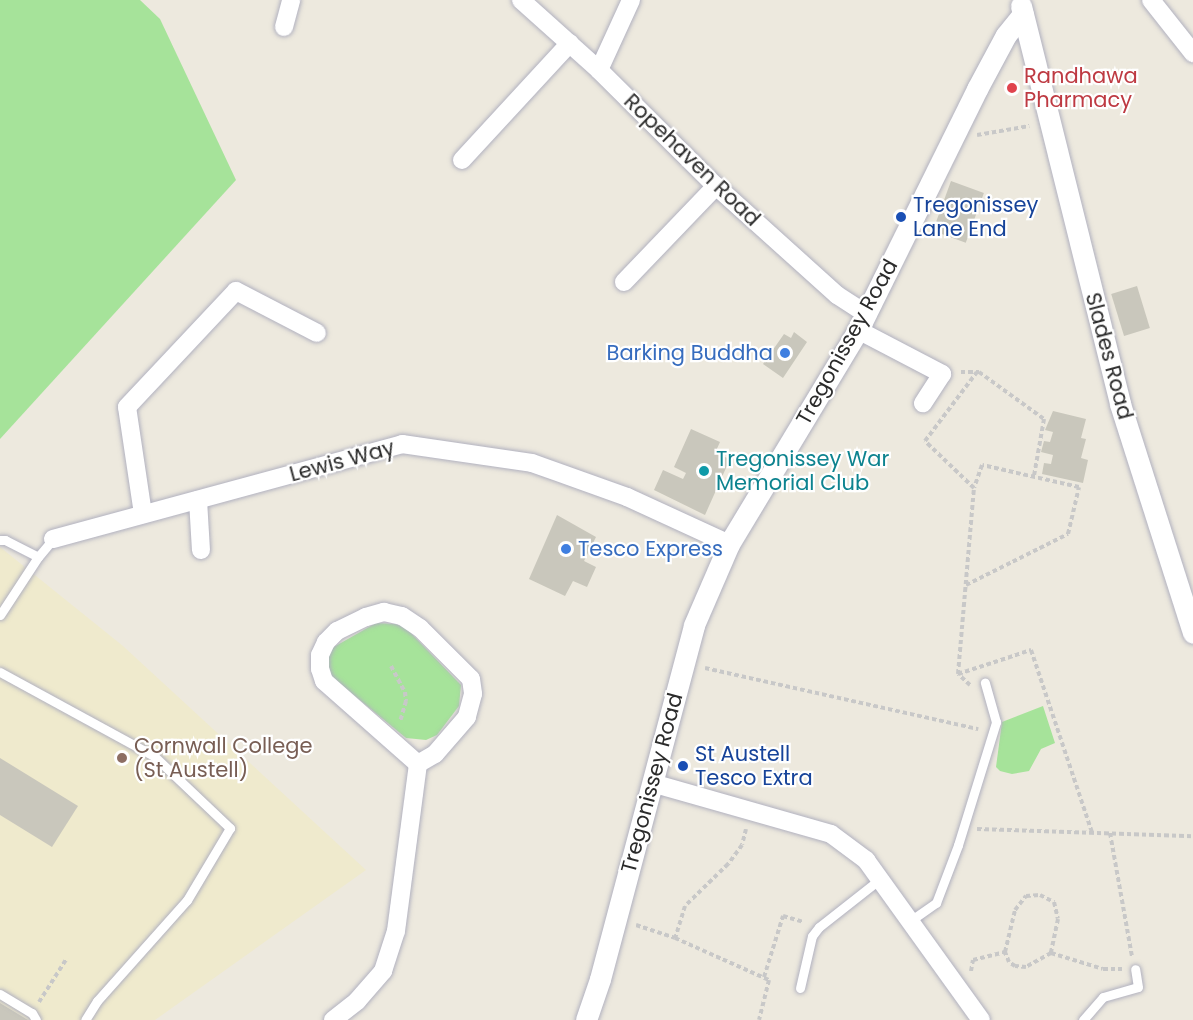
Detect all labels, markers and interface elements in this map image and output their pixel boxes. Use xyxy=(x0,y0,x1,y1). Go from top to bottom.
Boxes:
place label: Randhawa Pharmacy xyxy=(1024,63,1138,113)
marker: Randhawa Pharmacy xyxy=(1005,81,1019,95)
street label: Ropehaven Road xyxy=(619,89,765,231)
place label: Tregonissey Lane End xyxy=(913,192,1038,242)
marker: Tregonissey Lane End xyxy=(894,210,908,224)
street label: Tregonissey Road xyxy=(791,255,903,429)
street label: Slades Road xyxy=(1080,290,1138,422)
place label: Barking Buddha xyxy=(607,340,773,366)
marker: Barking Buddha xyxy=(778,346,792,360)
street label: Lewis Way xyxy=(287,435,397,487)
place label: Tregonissey War Memorial Club xyxy=(716,446,889,496)
marker: Tregonissey War Memorial Club xyxy=(697,464,711,478)
place label: Tesco Express xyxy=(578,536,723,562)
marker: Tesco Express xyxy=(559,542,573,556)
street label: Tregonissey Road xyxy=(616,690,688,876)
place label: Cornwall College (St Austell) xyxy=(134,733,312,783)
place label: St Austell Tesco Extra xyxy=(695,741,813,791)
marker: Cornwall College (St Austell) xyxy=(115,751,129,765)
marker: St Austell Tesco Extra xyxy=(676,759,690,773)

